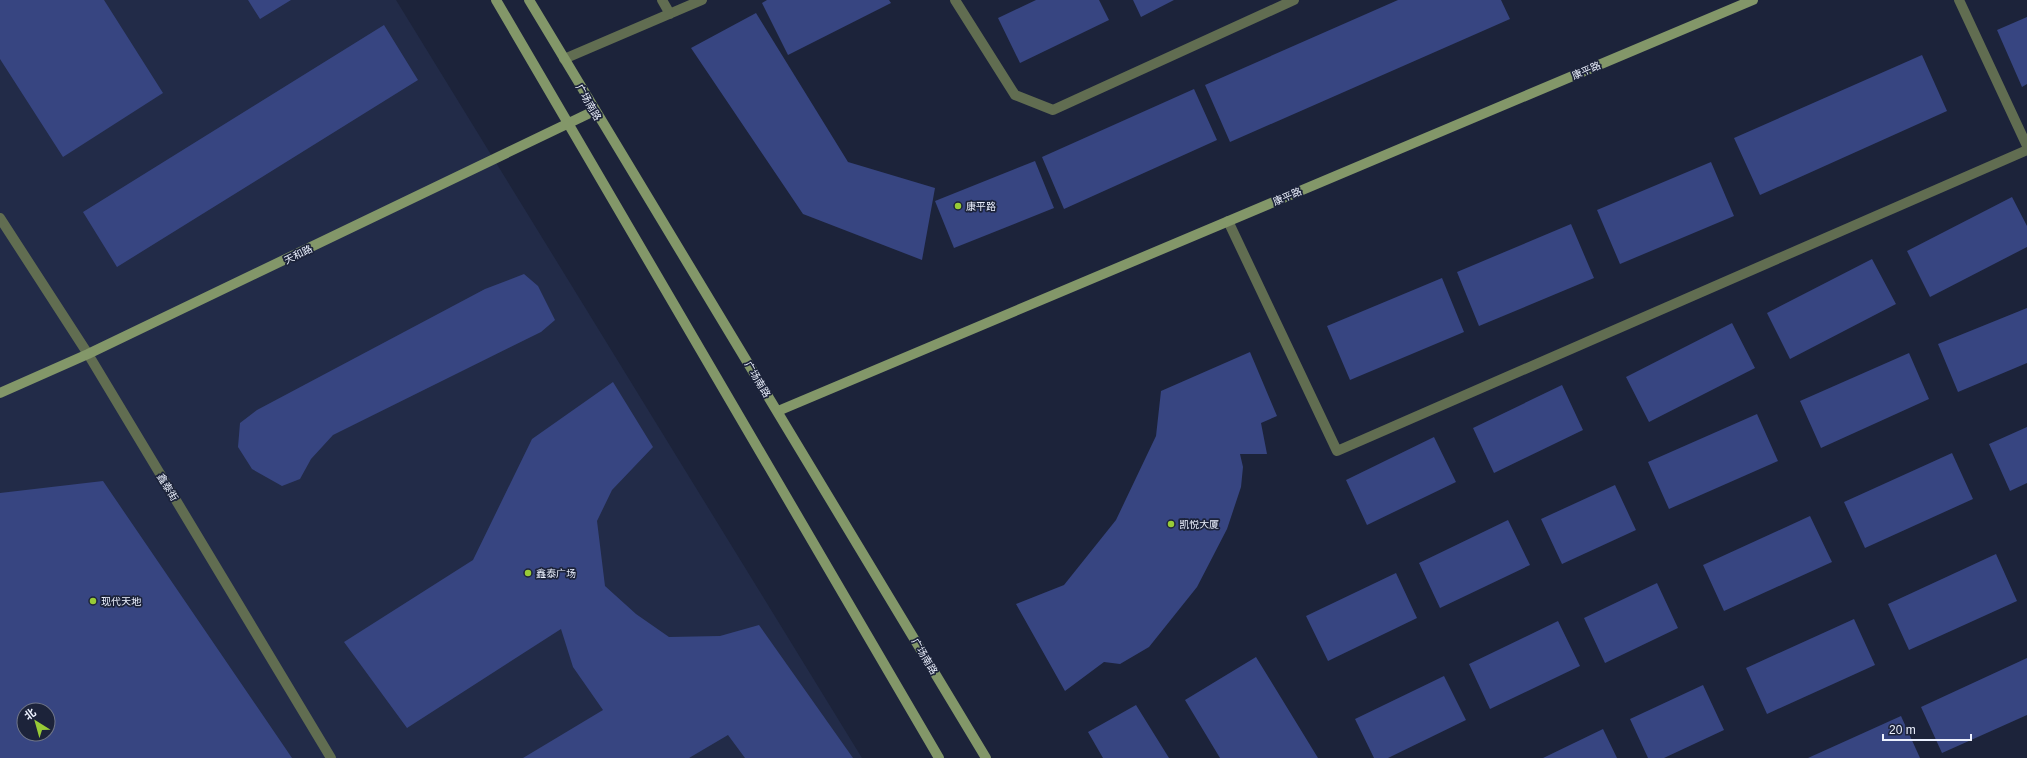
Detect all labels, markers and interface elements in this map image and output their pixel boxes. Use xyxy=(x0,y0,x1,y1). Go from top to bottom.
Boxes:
street label: 康平路 xyxy=(1570,60,1602,81)
street label: 广场南路 xyxy=(574,82,603,122)
street label: 康平路 xyxy=(1271,186,1303,207)
marker: 康平路 xyxy=(953,201,963,211)
place label: 康平路 xyxy=(966,201,996,212)
street label: 天和路 xyxy=(282,243,314,266)
street label: 广场南路 xyxy=(743,359,773,399)
street label: 鑫泰街 xyxy=(155,472,180,503)
marker: 凯悦大厦 xyxy=(1166,519,1176,529)
place label: 凯悦大厦 xyxy=(1179,519,1219,530)
marker: 鑫泰广场 xyxy=(523,568,533,578)
place label: 鑫泰广场 xyxy=(536,568,576,579)
marker: 现代天地 xyxy=(88,596,98,606)
place label: 现代天地 xyxy=(101,596,142,607)
street label: 广场南路 xyxy=(910,636,940,676)
north arrow xyxy=(16,702,56,742)
text: 北 xyxy=(22,706,38,722)
scale bar xyxy=(1883,716,1971,742)
text: 20 m xyxy=(1889,723,1916,737)

